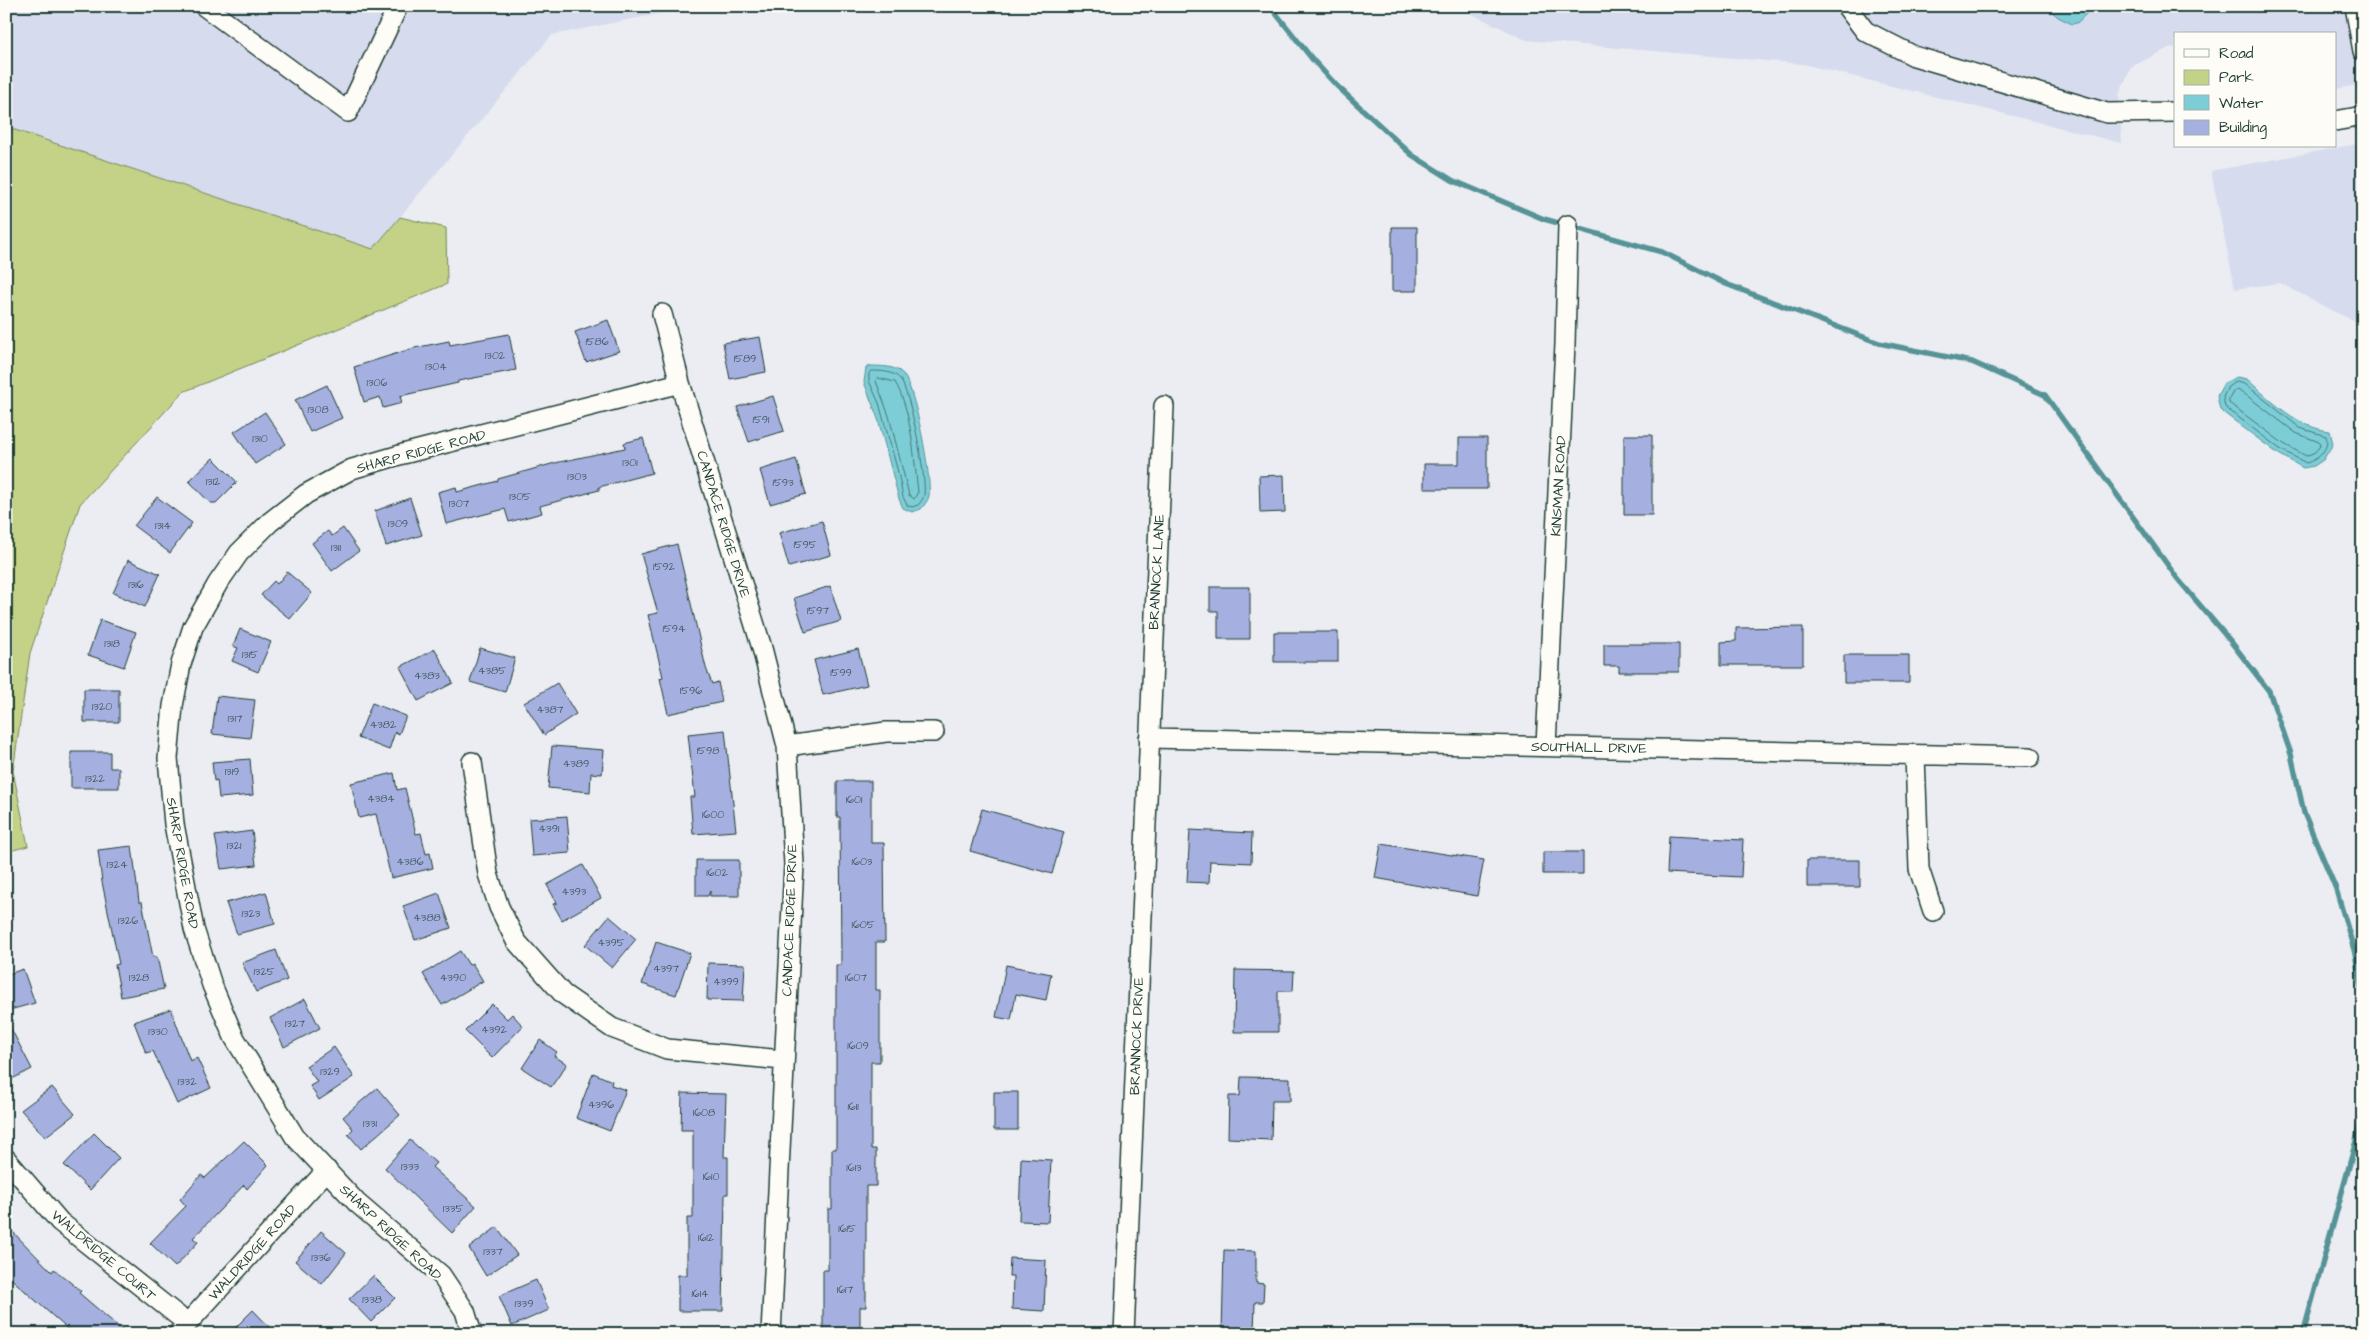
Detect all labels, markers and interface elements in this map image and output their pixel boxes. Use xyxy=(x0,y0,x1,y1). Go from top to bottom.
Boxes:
legend xyxy=(2174,32,2336,148)
text: Road xyxy=(2219,43,2254,64)
text: Park xyxy=(2219,67,2254,88)
text: Water xyxy=(2219,93,2263,114)
text: Building xyxy=(2219,117,2267,139)
house number: 1586 xyxy=(585,334,609,349)
house number: 1302 xyxy=(485,348,506,363)
house number: 1589 xyxy=(734,351,756,366)
house number: 1304 xyxy=(425,359,447,374)
house number: 1306 xyxy=(367,375,388,390)
house number: 1308 xyxy=(307,402,329,417)
house number: 1591 xyxy=(753,412,770,427)
street label: SHARP RIDGE ROAD xyxy=(354,425,488,479)
house number: 1310 xyxy=(252,431,268,446)
street label: KINSMAN ROAD xyxy=(1546,435,1572,537)
street label: CANDACE RIDGE DRIVE xyxy=(691,448,755,601)
house number: 1301 xyxy=(622,455,638,470)
house number: 1303 xyxy=(567,469,587,484)
house number: 1312 xyxy=(206,474,221,489)
house number: 1593 xyxy=(772,475,794,490)
house number: 1305 xyxy=(509,489,531,504)
house number: 1307 xyxy=(449,496,470,511)
street label: BRANNOCK LANE xyxy=(1144,513,1170,630)
house number: 1309 xyxy=(388,516,408,531)
house number: 1314 xyxy=(155,518,171,533)
house number: 1595 xyxy=(793,537,817,552)
house number: 1311 xyxy=(331,540,341,555)
house number: 1592 xyxy=(653,559,676,574)
house number: 1316 xyxy=(128,577,144,592)
house number: 1597 xyxy=(807,603,829,618)
house number: 1594 xyxy=(663,621,686,636)
house number: 1318 xyxy=(104,636,120,651)
house number: 1315 xyxy=(242,647,258,662)
house number: 4385 xyxy=(478,663,506,678)
house number: 1599 xyxy=(830,665,852,680)
house number: 4383 xyxy=(414,668,440,683)
house number: 1596 xyxy=(680,683,702,698)
house number: 1320 xyxy=(92,699,112,714)
house number: 4387 xyxy=(537,702,564,717)
house number: 1317 xyxy=(227,711,243,726)
house number: 4382 xyxy=(370,717,397,732)
street label: SOUTHALL DRIVE xyxy=(1531,737,1648,759)
house number: 1598 xyxy=(697,743,719,758)
house number: 4389 xyxy=(563,756,589,771)
house number: 1319 xyxy=(225,764,239,779)
house number: 1322 xyxy=(85,771,106,786)
house number: 4384 xyxy=(367,791,395,806)
house number: 1601 xyxy=(846,792,863,807)
street label: SHARP RIDGE ROAD xyxy=(161,796,203,930)
house number: 1600 xyxy=(702,807,724,822)
house number: 4391 xyxy=(539,821,560,836)
house number: 1321 xyxy=(227,838,242,853)
street label: CANDACE RIDGE DRIVE xyxy=(777,843,803,997)
house number: 4386 xyxy=(396,854,424,869)
house number: 1603 xyxy=(852,854,873,869)
house number: 1324 xyxy=(107,857,128,872)
house number: 1602 xyxy=(706,865,728,880)
house number: 4393 xyxy=(562,884,587,899)
house number: 1323 xyxy=(242,906,261,921)
house number: 4388 xyxy=(413,910,441,925)
house number: 1326 xyxy=(118,913,138,928)
house number: 1605 xyxy=(851,917,875,932)
house number: 4395 xyxy=(597,935,625,950)
house number: 4397 xyxy=(653,961,679,976)
house number: 1325 xyxy=(253,964,275,979)
house number: 1328 xyxy=(129,970,149,985)
house number: 4390 xyxy=(440,970,466,985)
house number: 1607 xyxy=(845,970,867,985)
house number: 4399 xyxy=(713,974,739,989)
street label: BRANNOCK DRIVE xyxy=(1125,976,1149,1095)
house number: 1327 xyxy=(285,1016,305,1031)
house number: 4392 xyxy=(481,1022,508,1037)
house number: 1330 xyxy=(148,1024,168,1039)
house number: 1609 xyxy=(847,1038,869,1053)
house number: 1329 xyxy=(320,1064,340,1079)
house number: 1332 xyxy=(178,1074,197,1089)
house number: 4396 xyxy=(588,1097,614,1112)
house number: 1611 xyxy=(847,1099,859,1114)
house number: 1608 xyxy=(693,1105,715,1120)
house number: 1331 xyxy=(363,1116,378,1131)
house number: 1333 xyxy=(401,1159,419,1174)
house number: 1613 xyxy=(846,1160,862,1175)
house number: 1610 xyxy=(703,1169,719,1184)
street label: SHARP RIDGE ROAD xyxy=(335,1180,446,1285)
street label: WALDRIDGE ROAD xyxy=(204,1200,301,1305)
house number: 1335 xyxy=(443,1201,463,1216)
street label: WALDRIDGE COURT xyxy=(47,1206,160,1306)
house number: 1615 xyxy=(838,1221,856,1236)
house number: 1612 xyxy=(698,1230,715,1245)
house number: 1337 xyxy=(483,1244,503,1259)
house number: 1336 xyxy=(311,1250,331,1265)
house number: 1617 xyxy=(837,1282,853,1297)
house number: 1614 xyxy=(691,1286,709,1301)
house number: 1338 xyxy=(362,1292,382,1307)
house number: 1339 xyxy=(515,1296,533,1311)

